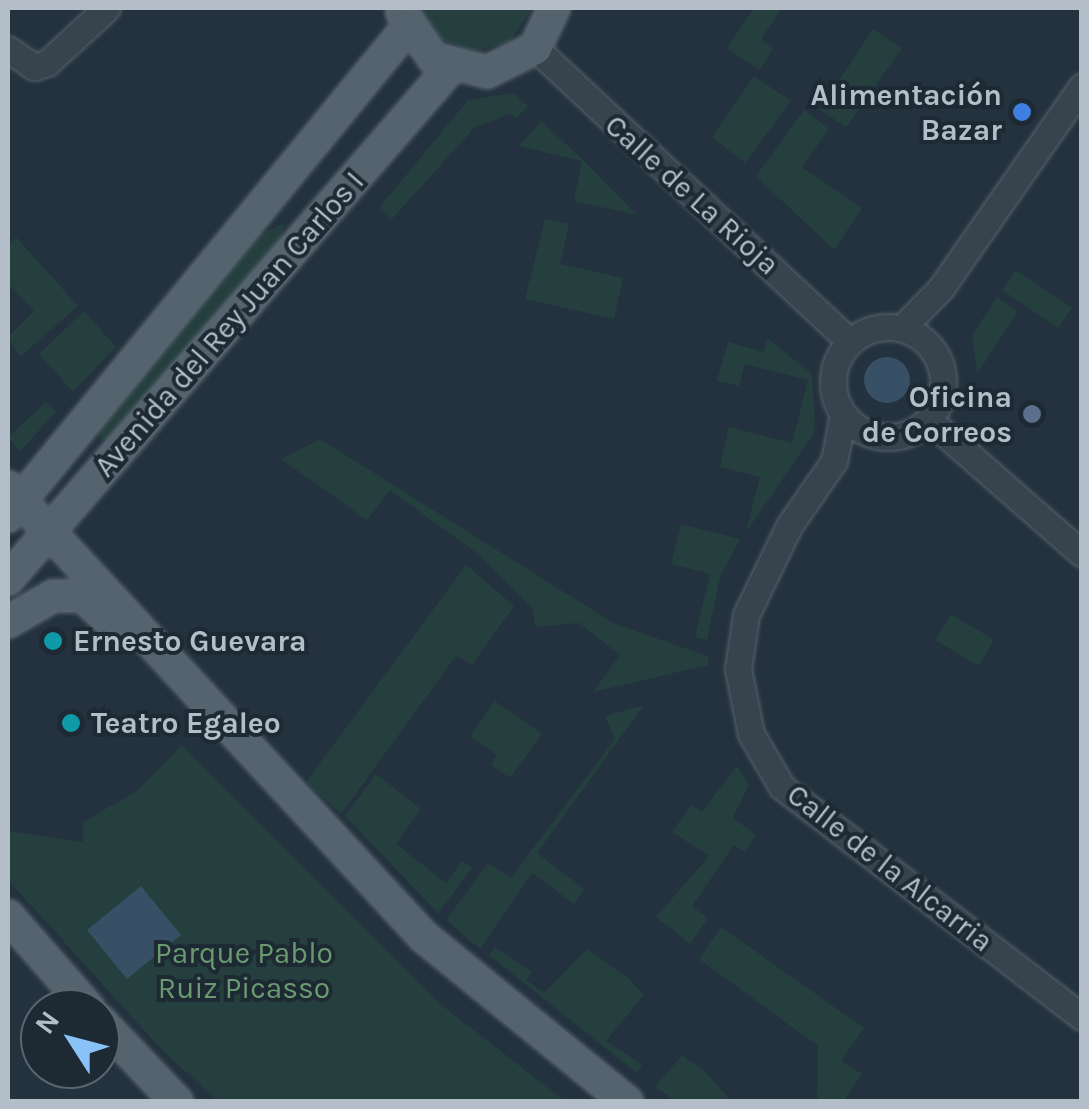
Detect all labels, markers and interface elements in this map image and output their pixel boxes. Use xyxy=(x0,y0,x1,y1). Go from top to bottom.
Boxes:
place label: Alimentación Bazar xyxy=(810,77,1002,148)
marker: Alimentación Bazar xyxy=(1011,101,1033,123)
street label: Calle de La Rioja xyxy=(598,107,786,283)
street label: Avenida del Rey Juan Carlos I xyxy=(87,164,371,484)
place label: Oficina de Correos xyxy=(862,379,1012,450)
marker: Oficina de Correos xyxy=(1021,403,1043,425)
place label: Ernesto Guevara xyxy=(73,623,307,659)
marker: Ernesto Guevara xyxy=(42,630,64,652)
place label: Teatro Egaleo xyxy=(91,705,281,741)
marker: Teatro Egaleo xyxy=(60,712,82,734)
street label: Calle de la Alcarria xyxy=(780,776,1000,960)
park label: Parque Pablo Ruiz Picasso xyxy=(155,935,333,1006)
north arrow xyxy=(20,989,120,1089)
text: N xyxy=(28,1004,66,1040)

